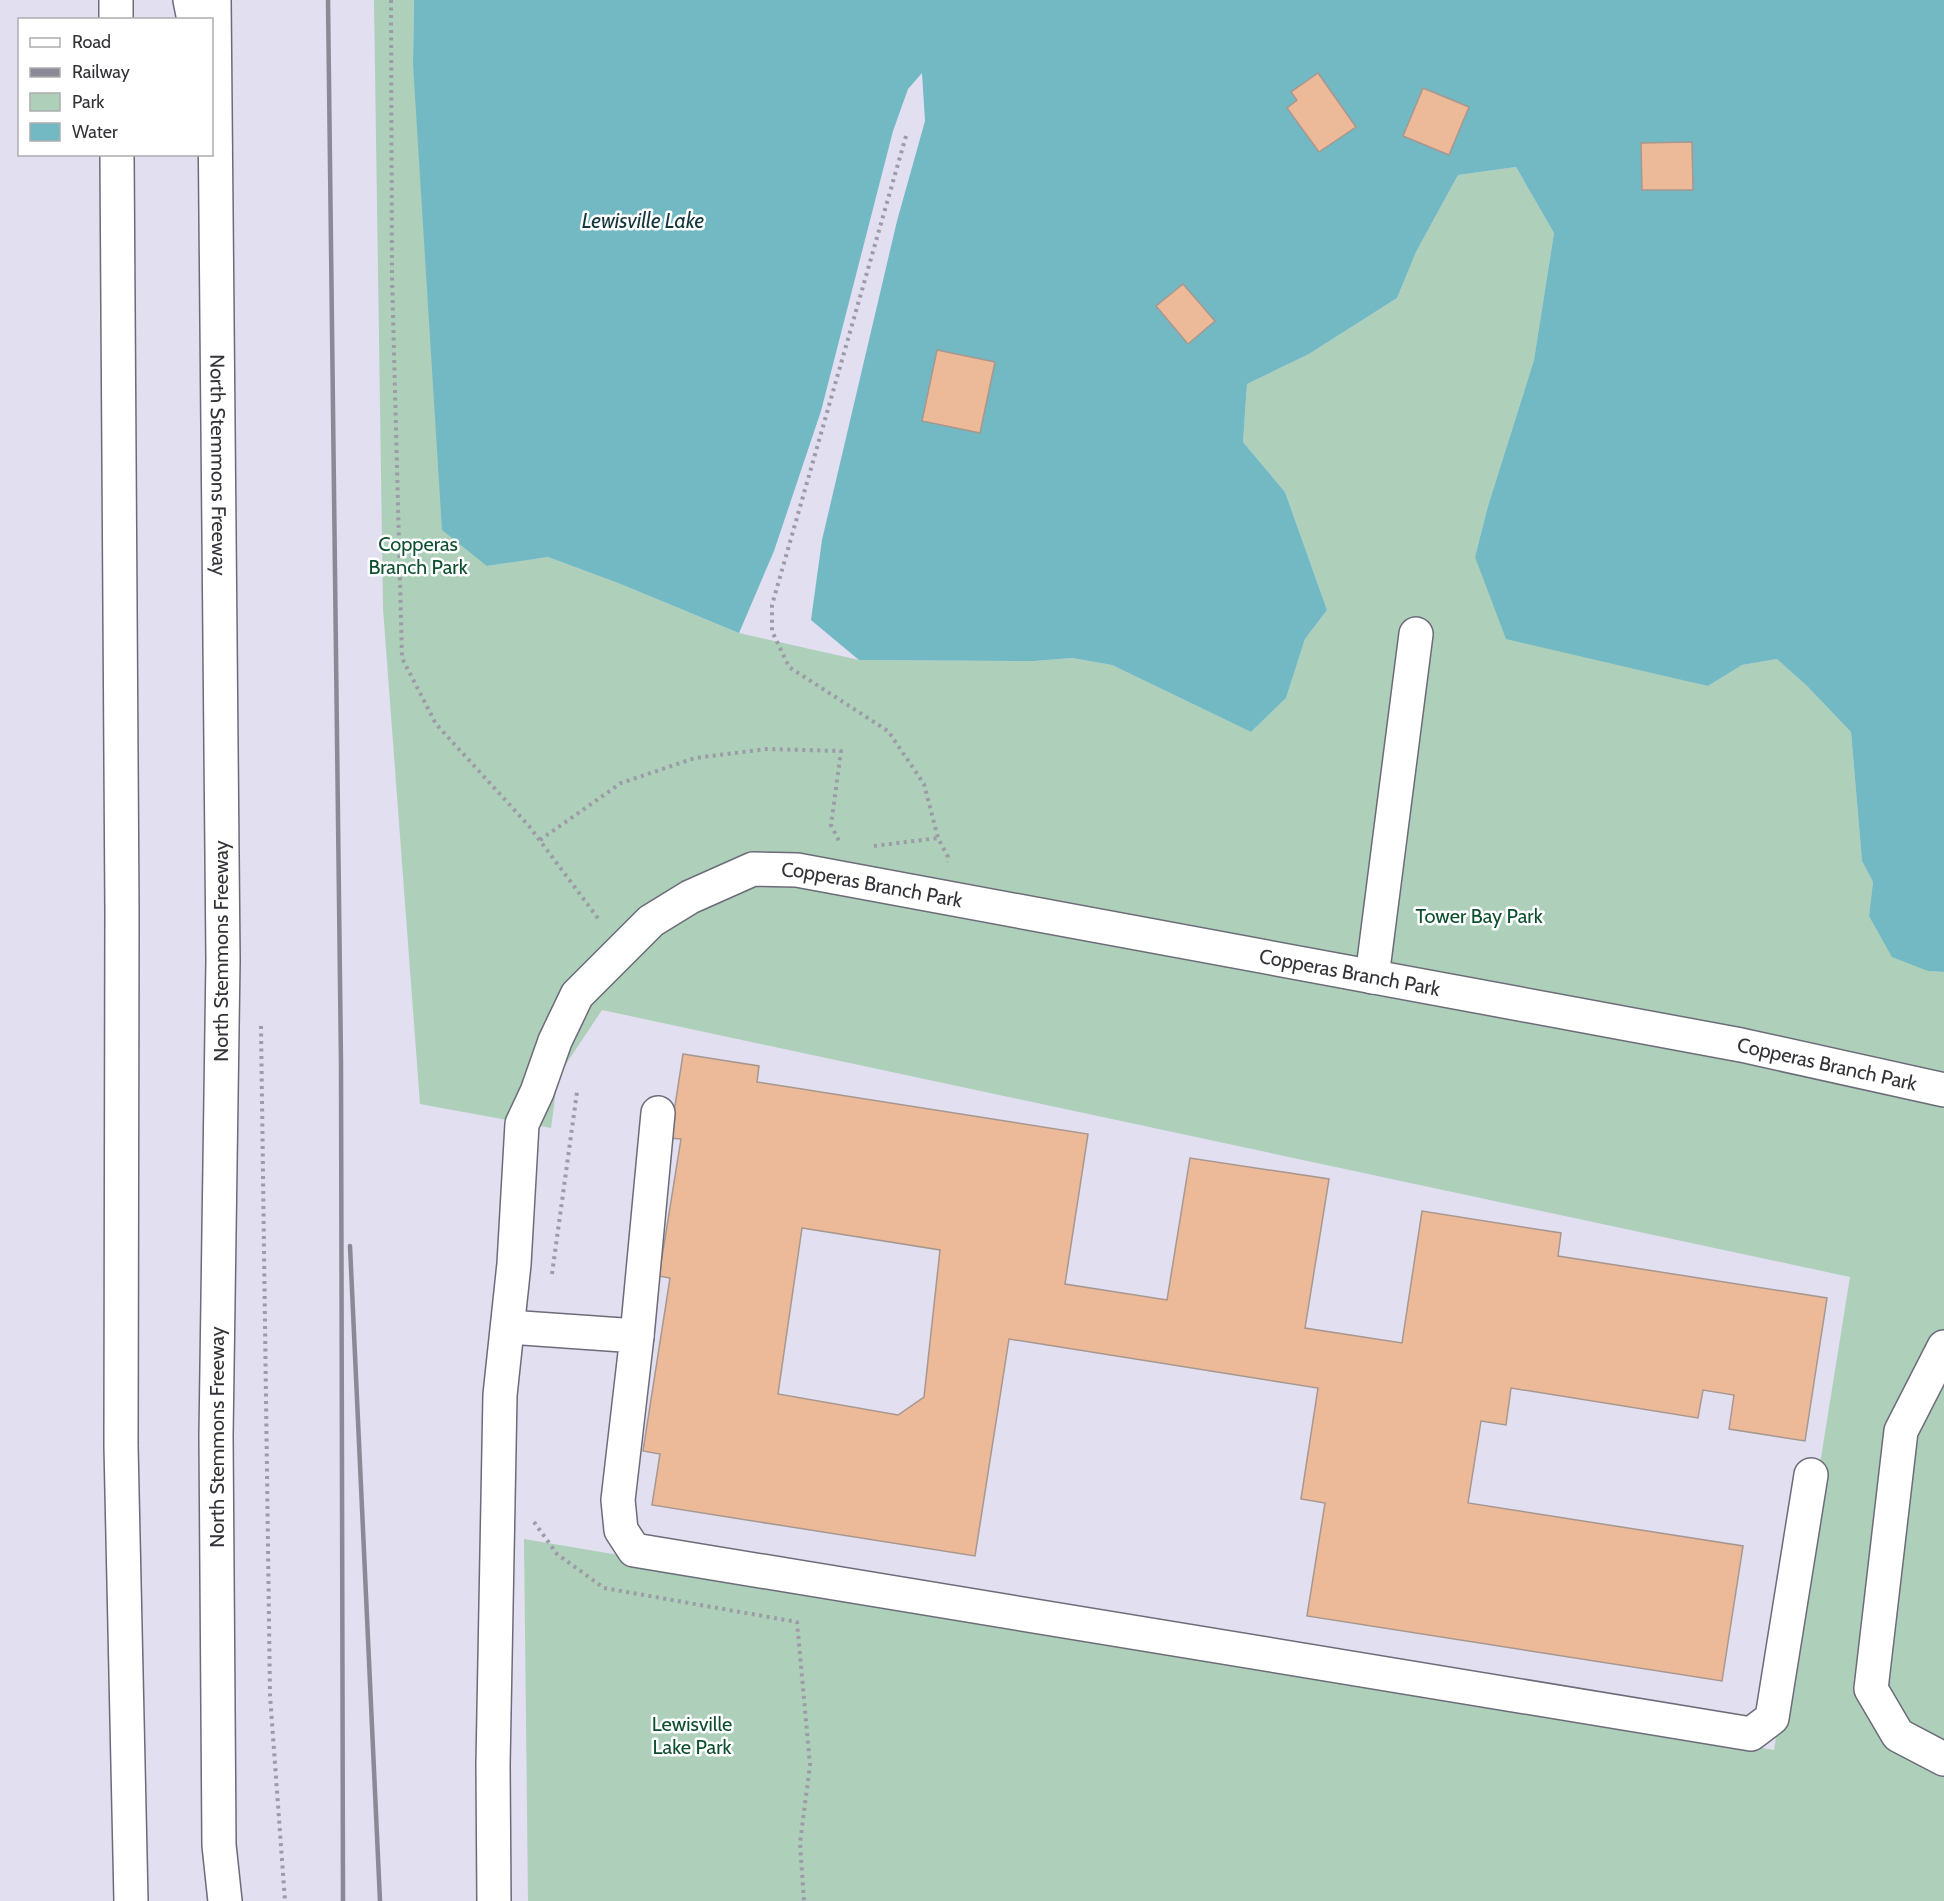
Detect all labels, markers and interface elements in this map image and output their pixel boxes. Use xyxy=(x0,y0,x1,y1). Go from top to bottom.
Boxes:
legend xyxy=(18,18,213,156)
text: Road xyxy=(72,31,111,53)
text: Railway xyxy=(72,61,130,83)
text: Park xyxy=(72,91,105,113)
text: Water xyxy=(72,121,118,143)
water label: Lewisville Lake xyxy=(582,208,705,233)
street label: North Stemmons Freeway xyxy=(205,354,231,576)
park label: Copperas Branch Park xyxy=(368,532,468,579)
street label: North Stemmons Freeway xyxy=(209,840,233,1062)
street label: Copperas Branch Park xyxy=(781,858,964,912)
park label: Tower Bay Park xyxy=(1415,904,1543,928)
street label: Copperas Branch Park xyxy=(1257,944,1442,1001)
street label: Copperas Branch Park xyxy=(1735,1032,1919,1096)
street label: North Stemmons Freeway xyxy=(205,1326,229,1548)
park label: Lewisville Lake Park xyxy=(652,1712,732,1759)

